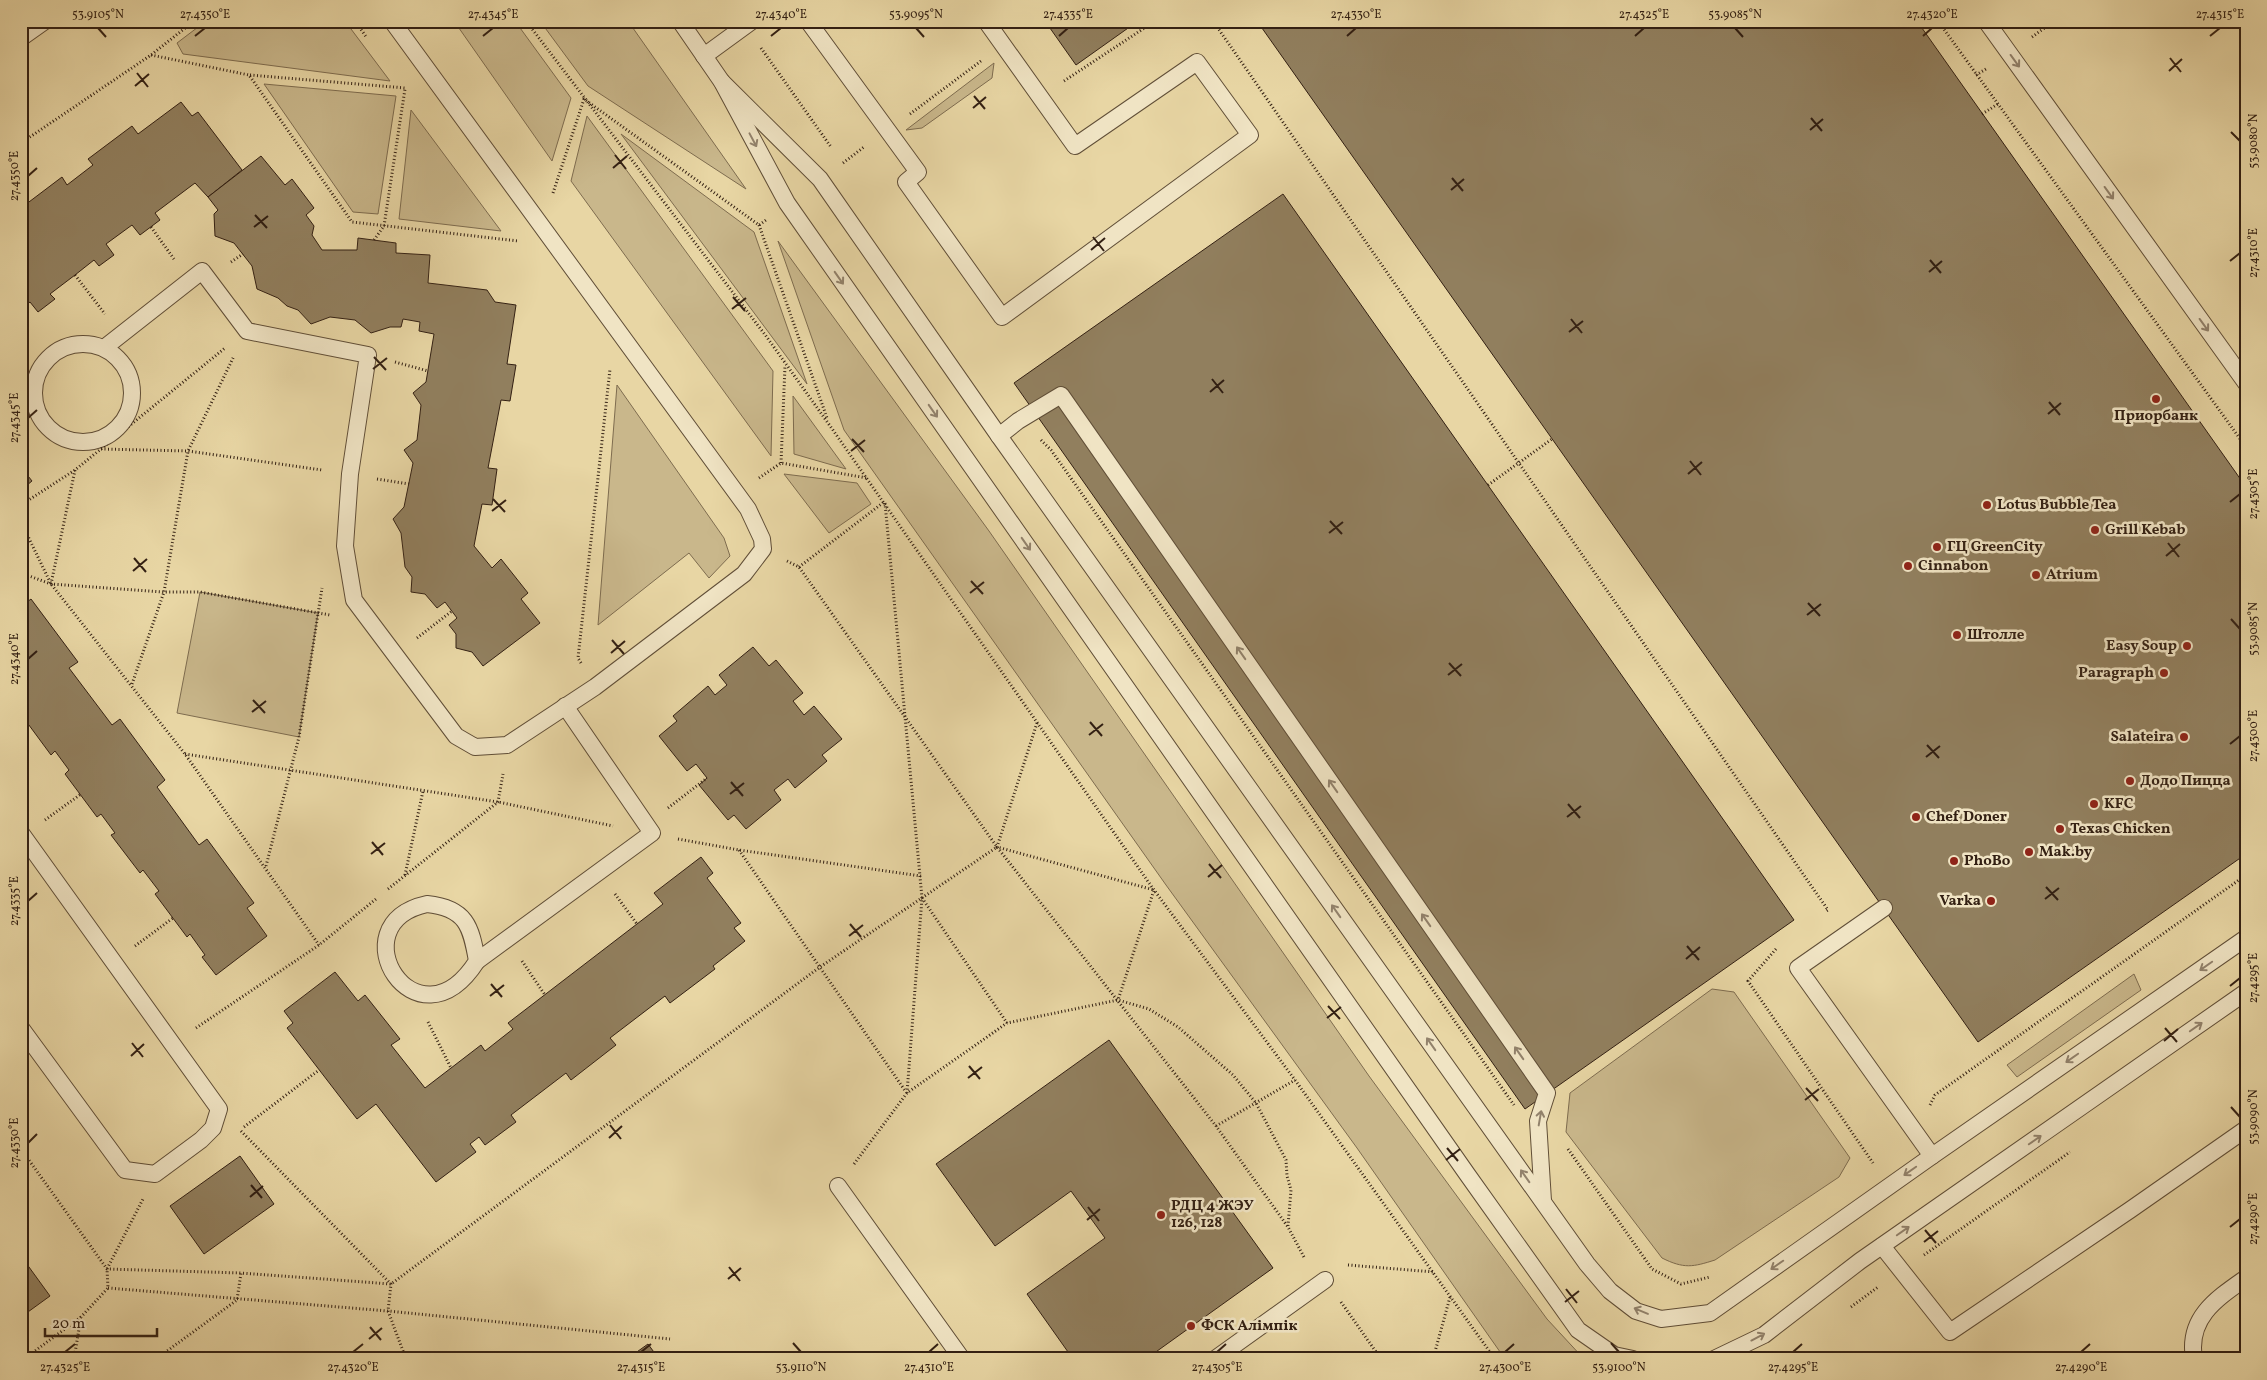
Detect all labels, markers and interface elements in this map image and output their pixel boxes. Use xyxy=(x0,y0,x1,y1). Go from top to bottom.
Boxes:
text: 53.9105°N xyxy=(72,7,124,23)
text: 27.4350°E xyxy=(180,7,230,23)
text: 27.4345°E xyxy=(468,7,518,23)
text: 27.4340°E xyxy=(755,7,807,23)
text: 53.9095°N xyxy=(889,7,943,23)
text: 27.4335°E xyxy=(1043,7,1093,23)
text: 27.4330°E xyxy=(1331,7,1381,23)
text: 27.4325°E xyxy=(1619,7,1669,23)
text: 53.9085°N xyxy=(1708,7,1762,23)
text: 27.4320°E xyxy=(1906,7,1958,23)
text: 27.4315°E xyxy=(2196,7,2244,23)
one-way arrow xyxy=(2010,54,2020,68)
text: 53.9080°N xyxy=(2246,113,2262,168)
one-way arrow xyxy=(749,132,759,147)
text: 27.4350°E xyxy=(7,151,23,201)
one-way arrow xyxy=(2104,186,2114,200)
text: 27.4310°E xyxy=(2246,228,2262,278)
one-way arrow xyxy=(834,271,844,285)
one-way arrow xyxy=(2199,318,2209,332)
text: 27.4345°E xyxy=(7,393,23,443)
marker: Приорбанк xyxy=(2150,393,2162,405)
one-way arrow xyxy=(928,404,938,418)
place label: Приорбанк xyxy=(2114,406,2198,427)
text: 27.4305°E xyxy=(2246,469,2262,519)
place label: Lotus Bubble Tea xyxy=(1997,495,2116,516)
marker: Lotus Bubble Tea xyxy=(1981,499,1993,511)
place label: Grill Kebab xyxy=(2105,520,2186,541)
marker: Grill Kebab xyxy=(2089,524,2101,536)
one-way arrow xyxy=(1021,537,1031,551)
place label: ГЦ GreenCity xyxy=(1947,537,2043,558)
marker: ГЦ GreenCity xyxy=(1931,541,1943,553)
place label: Cinnabon xyxy=(1918,556,1988,577)
marker: Cinnabon xyxy=(1902,560,1914,572)
place label: Atrium xyxy=(2046,565,2098,586)
marker: Atrium xyxy=(2030,569,2042,581)
text: 53.9085°N xyxy=(2246,602,2262,656)
place label: Штолле xyxy=(1967,625,2025,646)
marker: Штолле xyxy=(1951,629,1963,641)
text: 27.4340°E xyxy=(7,633,23,685)
place label: Easy Soup xyxy=(2106,636,2177,657)
marker: Easy Soup xyxy=(2181,640,2193,652)
one-way arrow xyxy=(1236,646,1246,660)
place label: Paragraph xyxy=(2078,663,2154,684)
marker: Paragraph xyxy=(2158,667,2170,679)
text: 27.4300°E xyxy=(2246,710,2262,762)
place label: Salateira xyxy=(2110,727,2174,748)
marker: Salateira xyxy=(2178,731,2190,743)
place label: Додо Пицца xyxy=(2140,771,2231,792)
marker: Додо Пицца xyxy=(2124,775,2136,787)
one-way arrow xyxy=(1328,779,1338,793)
place label: KFC xyxy=(2104,794,2134,815)
marker: KFC xyxy=(2088,798,2100,810)
place label: Chef Doner xyxy=(1926,807,2007,828)
marker: Chef Doner xyxy=(1910,811,1922,823)
place label: Texas Chicken xyxy=(2070,819,2171,840)
marker: Texas Chicken xyxy=(2054,823,2066,835)
place label: Mak.by xyxy=(2039,842,2093,863)
marker: Mak.by xyxy=(2023,846,2035,858)
place label: PhoBo xyxy=(1964,851,2011,872)
marker: PhoBo xyxy=(1948,855,1960,867)
text: 27.4335°E xyxy=(7,876,23,926)
place label: Varka xyxy=(1939,891,1981,912)
marker: Varka xyxy=(1985,895,1997,907)
one-way arrow xyxy=(1331,905,1342,918)
one-way arrow xyxy=(1421,913,1431,927)
text: 27.4295°E xyxy=(2246,953,2262,1003)
one-way arrow xyxy=(2199,961,2213,971)
one-way arrow xyxy=(2189,1022,2203,1032)
one-way arrow xyxy=(1426,1037,1436,1051)
one-way arrow xyxy=(1514,1046,1524,1060)
one-way arrow xyxy=(2065,1053,2079,1063)
text: 53.9090°N xyxy=(2246,1089,2262,1145)
one-way arrow xyxy=(1536,1111,1546,1127)
text: 27.4330°E xyxy=(7,1118,23,1168)
one-way arrow xyxy=(2028,1135,2042,1145)
one-way arrow xyxy=(1903,1166,1917,1176)
one-way arrow xyxy=(1520,1169,1530,1183)
text: 27.4290°E xyxy=(2246,1193,2262,1245)
place label: РДЦ 4 ЖЭУ 126, 128 xyxy=(1171,1196,1254,1234)
marker: РДЦ 4 ЖЭУ 126, 128 xyxy=(1155,1209,1167,1221)
one-way arrow xyxy=(1896,1226,1910,1236)
one-way arrow xyxy=(1770,1260,1784,1270)
scale bar xyxy=(45,1305,158,1337)
one-way arrow xyxy=(1634,1306,1649,1316)
text: 20 m xyxy=(52,1314,85,1335)
place label: ФСК Алімпік xyxy=(1201,1316,1297,1337)
marker: ФСК Алімпік xyxy=(1185,1320,1197,1332)
one-way arrow xyxy=(1750,1332,1765,1341)
text: 27.4325°E xyxy=(40,1360,90,1376)
text: 27.4320°E xyxy=(327,1360,379,1376)
text: 27.4315°E xyxy=(617,1360,665,1376)
text: 53.9110°N xyxy=(776,1360,826,1376)
text: 27.4310°E xyxy=(904,1360,954,1376)
text: 27.4305°E xyxy=(1192,1360,1242,1376)
text: 27.4300°E xyxy=(1479,1360,1531,1376)
text: 53.9100°N xyxy=(1592,1360,1646,1376)
text: 27.4295°E xyxy=(1768,1360,1818,1376)
text: 27.4290°E xyxy=(2055,1360,2107,1376)

